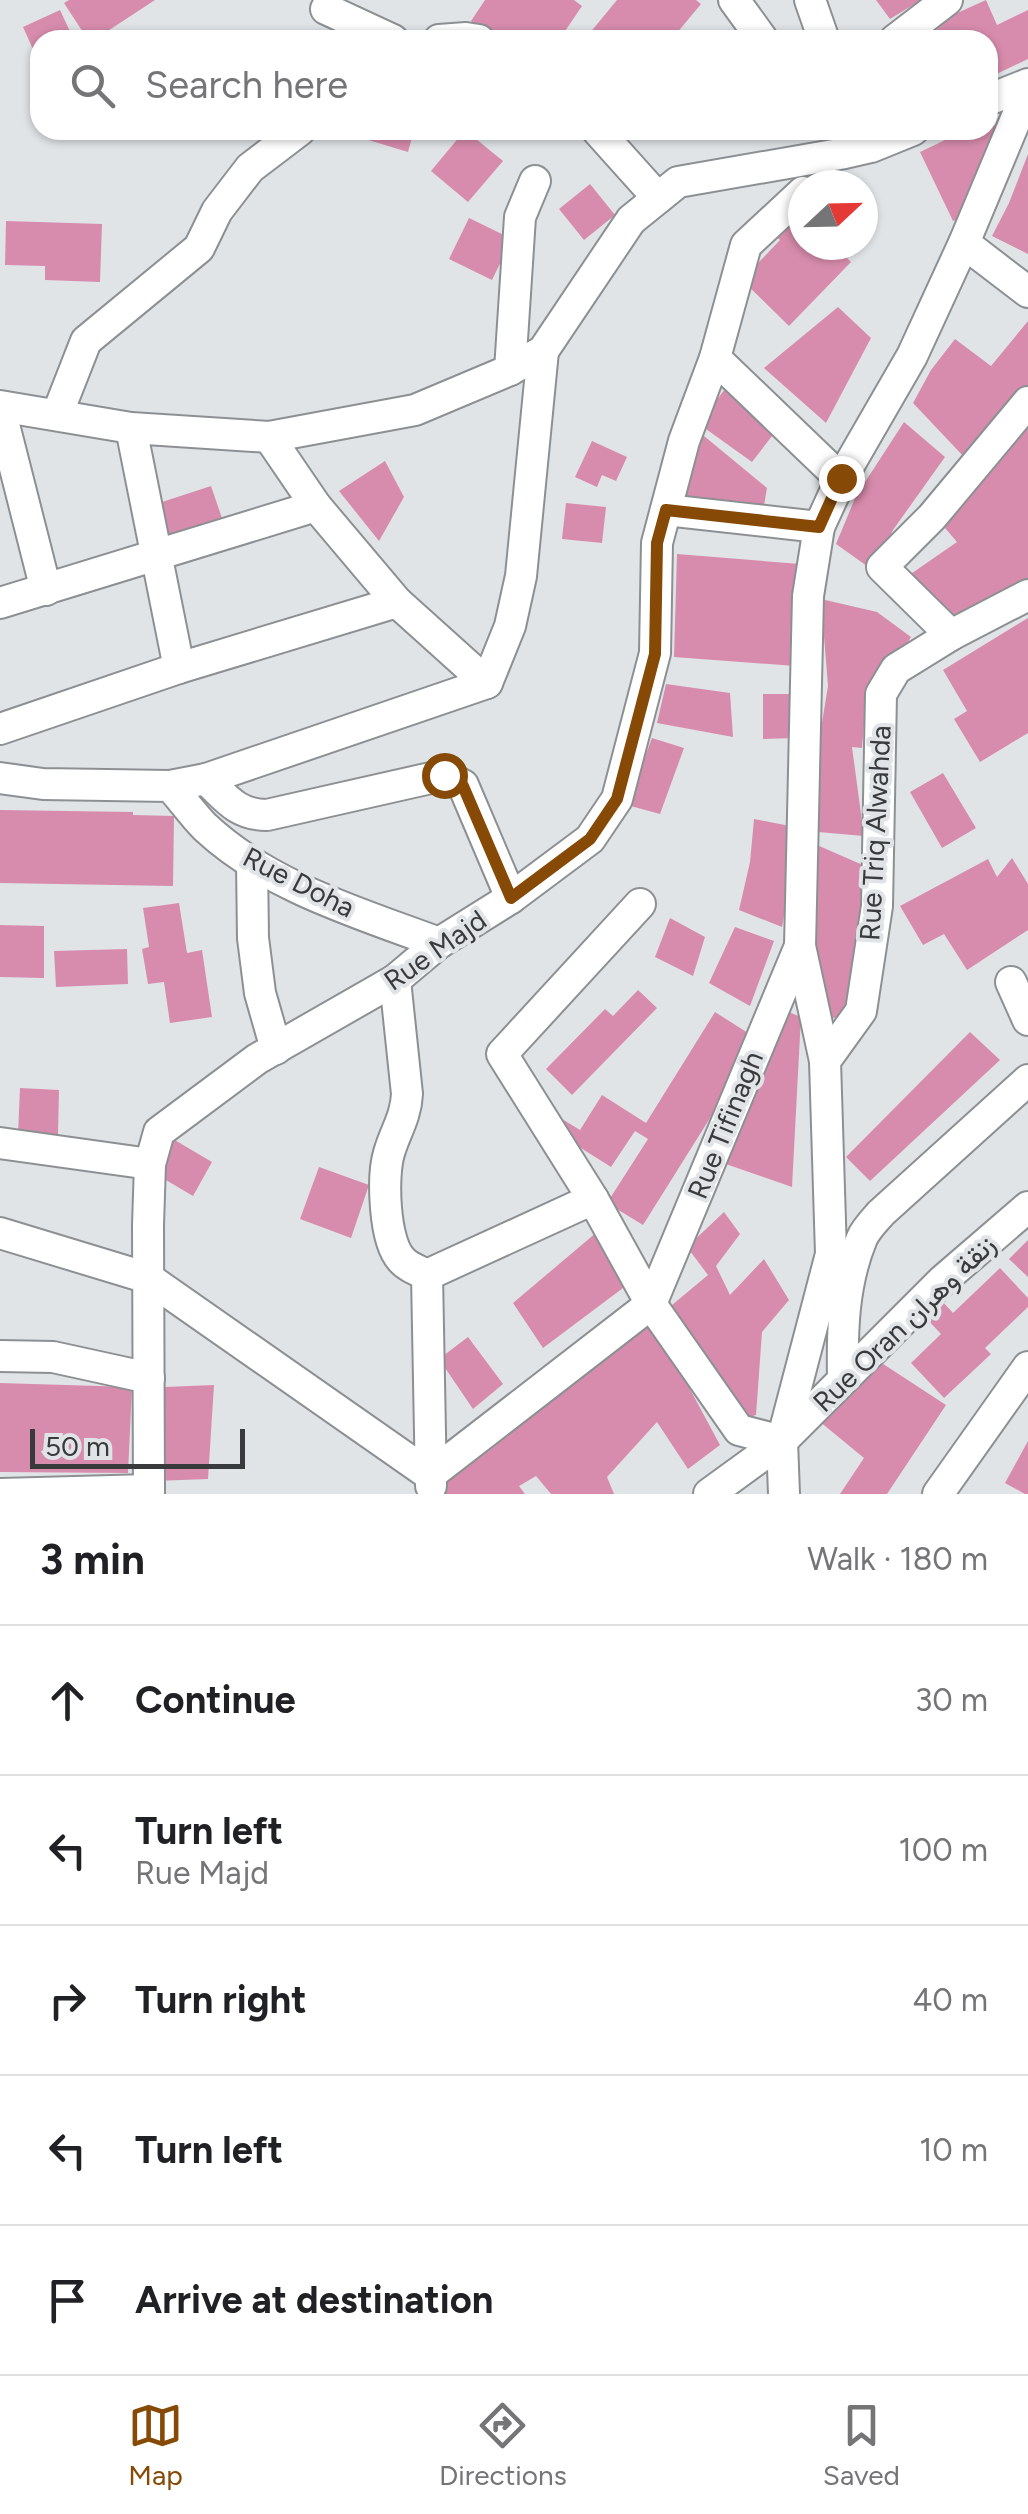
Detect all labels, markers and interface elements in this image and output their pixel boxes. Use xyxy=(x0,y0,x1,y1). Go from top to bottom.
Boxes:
search box xyxy=(30,30,998,140)
icon: search xyxy=(65,58,120,113)
text: Search here xyxy=(145,62,348,108)
north arrow xyxy=(788,170,878,260)
route end xyxy=(819,456,865,502)
street label: Rue Triq Alwahda xyxy=(852,724,898,942)
route start xyxy=(422,753,468,799)
street label: Rue Doha xyxy=(237,839,361,925)
street label: Rue Majd xyxy=(377,902,493,998)
street label: Rue Tifinagh xyxy=(680,1046,770,1204)
street label: Rue Oran زنقة وهران xyxy=(806,1227,1003,1420)
scale bar xyxy=(30,1424,245,1468)
text: 50 m xyxy=(45,1429,110,1463)
text: 3 min xyxy=(40,1534,145,1585)
text: Walk · 180 m xyxy=(807,1540,988,1578)
icon: ahead xyxy=(40,1673,95,1728)
text: Continue xyxy=(135,1677,296,1723)
text: 30 m xyxy=(915,1681,988,1719)
text: Turn left xyxy=(135,1808,283,1854)
icon: left xyxy=(40,1823,95,1878)
text: 100 m xyxy=(899,1831,988,1869)
text: Rue Majd xyxy=(135,1854,269,1892)
icon: right xyxy=(40,1973,95,2028)
text: Turn right xyxy=(135,1977,307,2023)
text: 40 m xyxy=(912,1981,988,2019)
icon: left xyxy=(40,2123,95,2178)
text: Turn left xyxy=(135,2127,283,2173)
text: 10 m xyxy=(919,2131,988,2169)
icon: arrive xyxy=(40,2273,95,2328)
text: Arrive at destination xyxy=(135,2277,493,2323)
tab: Map xyxy=(128,2398,183,2492)
tab: Directions xyxy=(439,2398,567,2492)
tab: Saved xyxy=(823,2398,900,2492)

